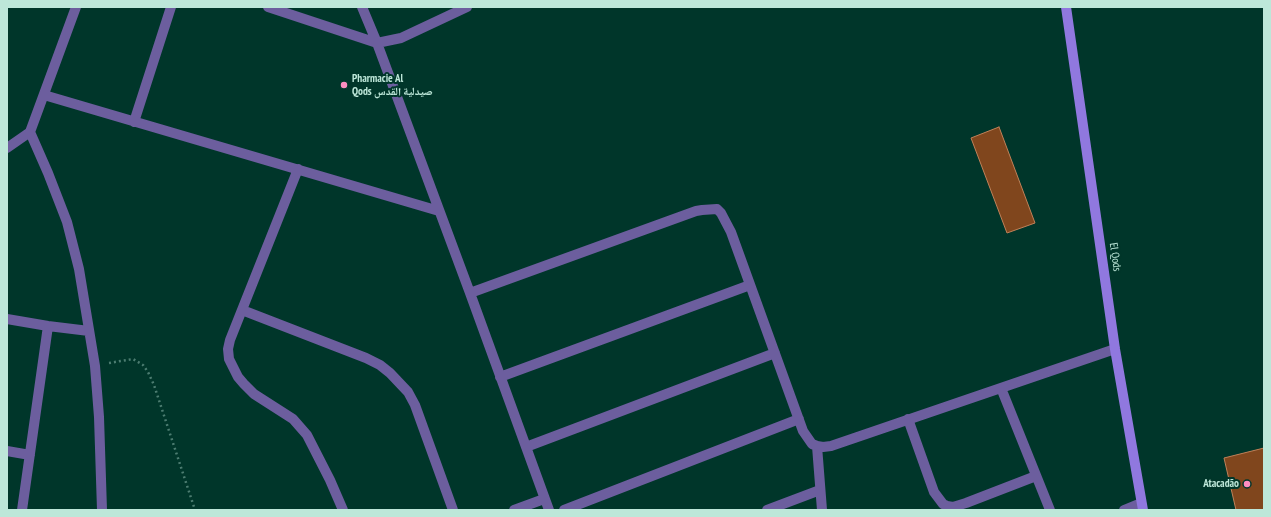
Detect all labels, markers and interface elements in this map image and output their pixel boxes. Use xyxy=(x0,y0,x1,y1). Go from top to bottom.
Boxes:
place label: Pharmacie Al Qods صيدلية القدس xyxy=(352,72,433,98)
marker: Pharmacie Al Qods صيدلية القدس xyxy=(339,80,349,90)
street label: El Qods xyxy=(1106,242,1124,272)
place label: Atacadão xyxy=(1203,477,1239,491)
marker: Atacadão xyxy=(1242,479,1252,489)

